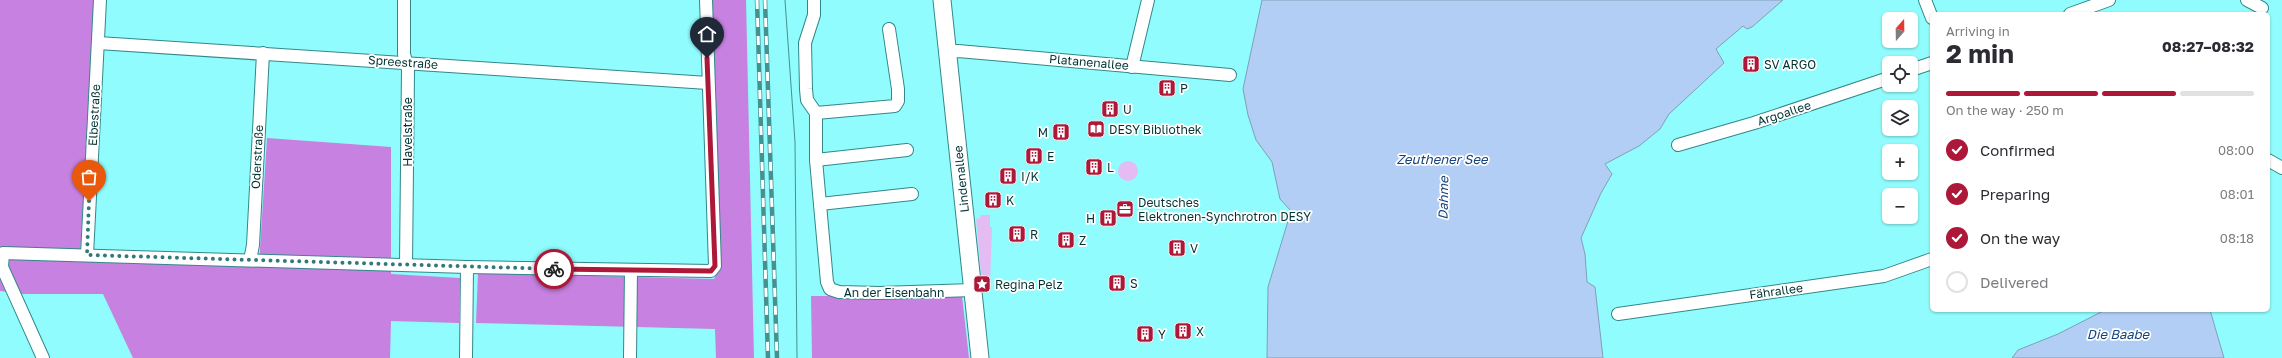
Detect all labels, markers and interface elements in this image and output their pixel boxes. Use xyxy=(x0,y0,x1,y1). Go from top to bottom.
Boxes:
north arrow xyxy=(1882,12,1918,48)
map controls xyxy=(1882,12,1918,224)
pin xyxy=(690,17,724,58)
icon: home xyxy=(696,23,718,45)
text: Arriving in xyxy=(1946,23,2010,39)
text: 08:27–08:32 xyxy=(2162,37,2254,55)
text: 2 min xyxy=(1946,38,2014,69)
street label: Platanenallee xyxy=(1049,51,1130,73)
street label: Spreestraße xyxy=(368,52,438,72)
building icon: SV ARGO xyxy=(1741,54,1761,74)
button: locate xyxy=(1882,56,1918,92)
place label: SV ARGO xyxy=(1764,57,1816,72)
building icon: P xyxy=(1157,78,1177,98)
place label: P xyxy=(1180,81,1188,96)
street label: Elbestraße xyxy=(85,84,103,146)
street label: Havelstraße xyxy=(400,97,415,167)
street label: Argoallee xyxy=(1755,97,1813,129)
building icon: U xyxy=(1100,99,1120,119)
button: layers xyxy=(1882,100,1918,136)
place label: U xyxy=(1123,102,1132,117)
text: On the way · 250 m xyxy=(1946,102,2064,118)
library icon: DESY Bibliothek xyxy=(1086,119,1106,139)
building icon: M xyxy=(1051,122,1071,142)
place label: DESY Bibliothek xyxy=(1109,122,1202,137)
street label: Oderstraße xyxy=(248,124,266,190)
place label: M xyxy=(1038,125,1048,140)
icon: check xyxy=(1946,139,1968,161)
text: Confirmed xyxy=(1980,141,2055,159)
text: 08:00 xyxy=(2218,142,2254,158)
button: + xyxy=(1882,144,1918,180)
street label: Lindenallee xyxy=(950,145,972,213)
building icon: E xyxy=(1024,146,1044,166)
place label: E xyxy=(1047,149,1054,164)
water label: Zeuthener See xyxy=(1397,151,1489,167)
building icon: L xyxy=(1084,157,1104,177)
pin xyxy=(72,160,106,201)
place label: L xyxy=(1107,160,1114,175)
icon: bag xyxy=(78,166,100,188)
building icon: I/K xyxy=(998,166,1018,186)
place label: I/K xyxy=(1021,169,1039,184)
water label: Dahme xyxy=(1435,175,1451,220)
icon: check xyxy=(1946,183,1968,205)
text: Preparing xyxy=(1980,185,2050,203)
text: 08:01 xyxy=(2220,186,2254,202)
button: − xyxy=(1882,188,1918,224)
building icon: K xyxy=(983,190,1003,210)
place label: K xyxy=(1006,193,1014,208)
place label: Deutsches Elektronen-Synchrotron DESY xyxy=(1138,195,1311,224)
office icon: Deutsches Elektronen-Synchrotron DESY xyxy=(1115,199,1135,219)
building icon: H xyxy=(1098,208,1118,228)
place label: H xyxy=(1086,211,1095,226)
building icon: R xyxy=(1007,224,1027,244)
place label: R xyxy=(1030,227,1038,242)
icon: check xyxy=(1946,227,1968,249)
text: On the way xyxy=(1980,229,2060,247)
building icon: Z xyxy=(1056,230,1076,250)
text: 08:18 xyxy=(2220,230,2254,246)
place label: Z xyxy=(1079,233,1086,248)
building icon: V xyxy=(1167,238,1187,258)
place label: V xyxy=(1190,241,1198,256)
courier xyxy=(534,249,574,289)
icon: bike xyxy=(543,258,565,280)
building icon: S xyxy=(1107,273,1127,293)
text: Delivered xyxy=(1980,273,2048,291)
place icon: Regina Pelz xyxy=(972,274,992,294)
place label: S xyxy=(1130,276,1138,291)
place label: Regina Pelz xyxy=(995,277,1063,292)
street label: Fährallee xyxy=(1748,280,1804,302)
street label: An der Eisenbahn xyxy=(844,285,944,300)
building icon: X xyxy=(1173,321,1193,341)
building icon: Y xyxy=(1135,324,1155,344)
place label: X xyxy=(1196,324,1204,339)
water label: Die Baabe xyxy=(2087,326,2151,342)
place label: Y xyxy=(1158,327,1166,342)

